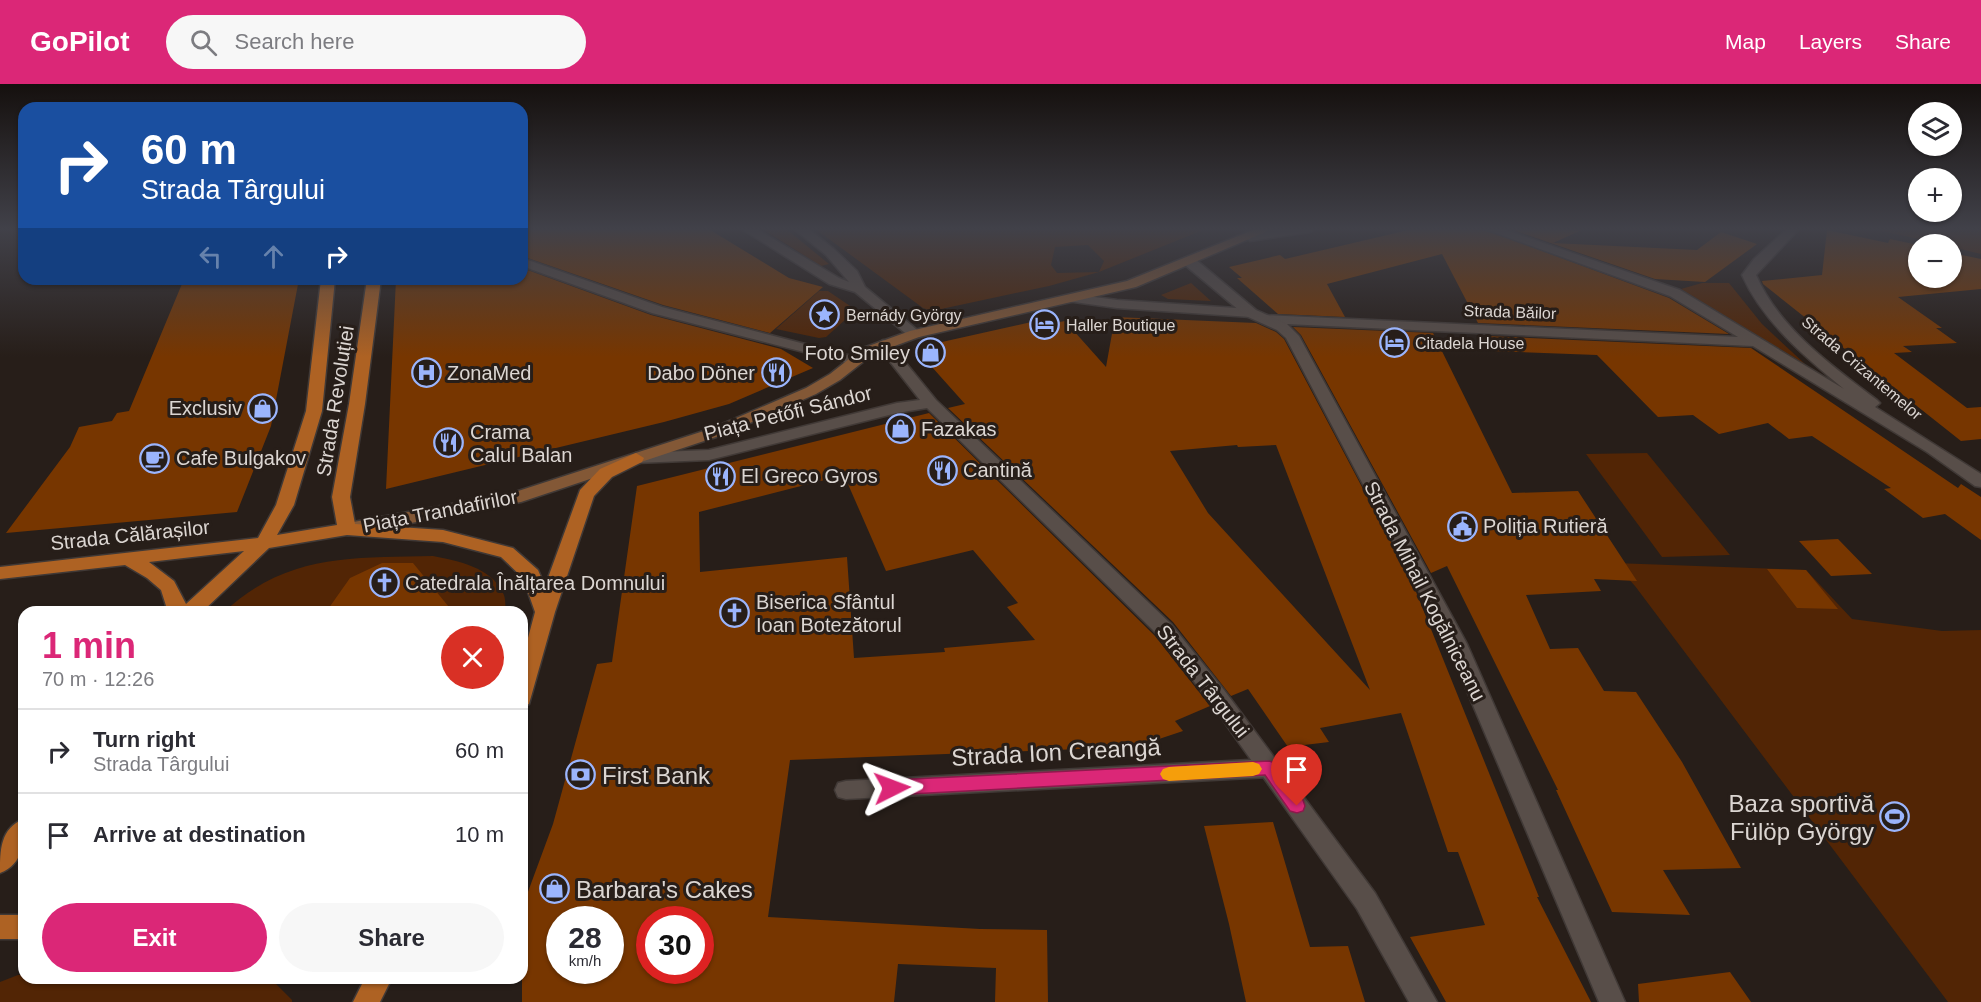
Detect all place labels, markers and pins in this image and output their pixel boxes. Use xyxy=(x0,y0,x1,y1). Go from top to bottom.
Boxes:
place icon: Bernády György xyxy=(809,299,841,331)
place label: Bernády György xyxy=(846,307,962,324)
hotel icon: Haller Boutique xyxy=(1029,309,1061,341)
place label: Haller Boutique xyxy=(1066,317,1176,334)
hotel icon: Citadela House xyxy=(1378,327,1410,359)
place label: Citadela House xyxy=(1415,335,1525,352)
shop icon: Foto Smiley xyxy=(915,337,947,369)
place label: Foto Smiley xyxy=(804,342,910,364)
hospital icon: ZonaMed xyxy=(410,357,442,389)
restaurant icon: Dabo Döner xyxy=(760,357,792,389)
place label: ZonaMed xyxy=(447,362,532,384)
place label: Dabo Döner xyxy=(647,362,755,384)
shop icon: Exclusiv xyxy=(247,392,279,424)
place label: Exclusiv xyxy=(169,397,242,419)
shop icon: Fazakas xyxy=(884,413,916,445)
place label: Fazakas xyxy=(921,418,997,440)
place label: Crama Calul Balan xyxy=(470,421,572,466)
restaurant icon: Crama Calul Balan xyxy=(433,427,465,459)
cafe icon: Cafe Bulgakov xyxy=(139,442,171,474)
place label: Cafe Bulgakov xyxy=(176,447,306,469)
restaurant icon: Cantină xyxy=(926,454,958,486)
place label: Cantină xyxy=(963,459,1033,481)
restaurant icon: El Greco Gyros xyxy=(704,460,736,492)
place label: El Greco Gyros xyxy=(741,465,878,487)
public building icon: Poliția Rutieră xyxy=(1446,510,1478,542)
place label: Poliția Rutieră xyxy=(1483,515,1608,537)
church icon: Catedrala Înălțarea Domnului xyxy=(368,567,400,599)
place label: Catedrala Înălțarea Domnului xyxy=(405,572,665,594)
place label: Biserica Sfântul Ioan Botezătorul xyxy=(756,591,902,636)
church icon: Biserica Sfântul Ioan Botezătorul xyxy=(719,597,751,629)
pin xyxy=(1271,744,1322,806)
bank icon: First Bank xyxy=(565,759,597,791)
place label: First Bank xyxy=(602,762,711,789)
place label: Baza sportivă Fülöp György xyxy=(1729,790,1875,845)
sports icon: Baza sportivă Fülöp György xyxy=(1879,801,1911,833)
shop icon: Barbara's Cakes xyxy=(539,873,571,905)
place label: Barbara's Cakes xyxy=(576,876,753,903)

